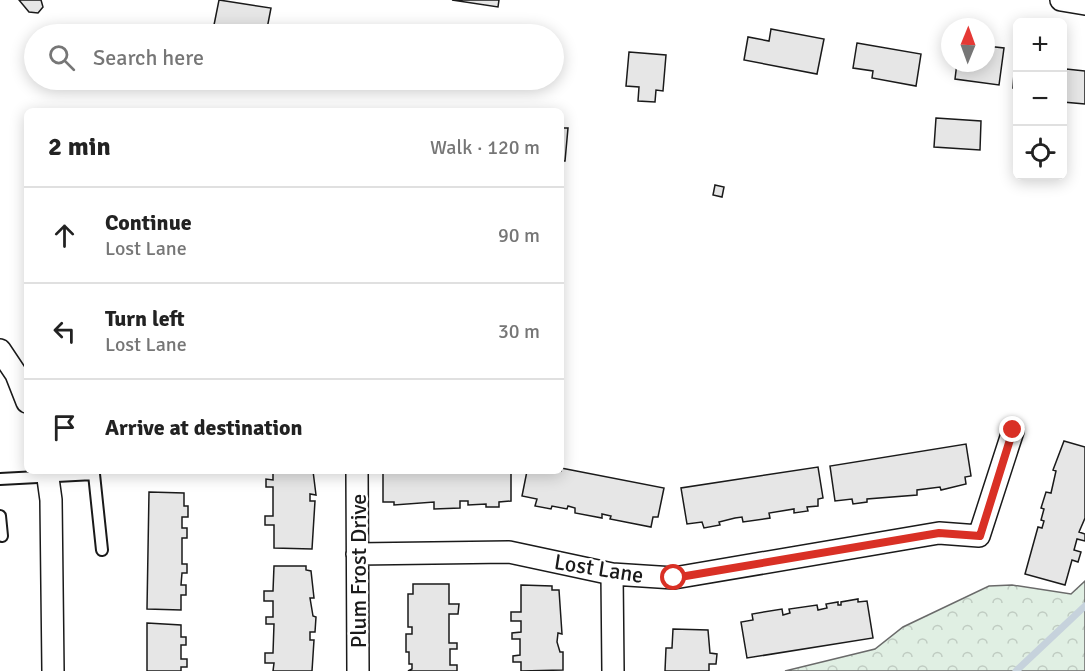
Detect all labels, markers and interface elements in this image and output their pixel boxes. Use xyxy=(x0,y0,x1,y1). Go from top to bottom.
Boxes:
north arrow xyxy=(941,18,995,72)
map controls xyxy=(1013,18,1067,180)
button: + xyxy=(1013,18,1067,72)
search box xyxy=(24,24,564,90)
icon: search xyxy=(45,41,78,74)
text: Search here xyxy=(93,44,204,71)
button: − xyxy=(1013,72,1067,126)
button: locate xyxy=(1013,126,1067,180)
text: 2 min xyxy=(48,131,111,163)
text: Walk · 120 m xyxy=(430,135,540,160)
text: Continue xyxy=(105,209,192,236)
icon: ahead xyxy=(48,219,81,252)
text: 90 m xyxy=(498,223,540,248)
text: Lost Lane xyxy=(105,236,187,261)
text: Turn left xyxy=(105,305,185,332)
icon: left xyxy=(48,315,81,348)
text: 30 m xyxy=(498,319,540,344)
text: Lost Lane xyxy=(105,332,187,357)
icon: arrive xyxy=(48,411,81,444)
text: Arrive at destination xyxy=(105,414,302,441)
route end xyxy=(999,416,1025,442)
street label: Plum Frost Drive xyxy=(345,494,372,648)
street label: Lost Lane xyxy=(552,548,645,589)
route start xyxy=(660,564,686,590)

